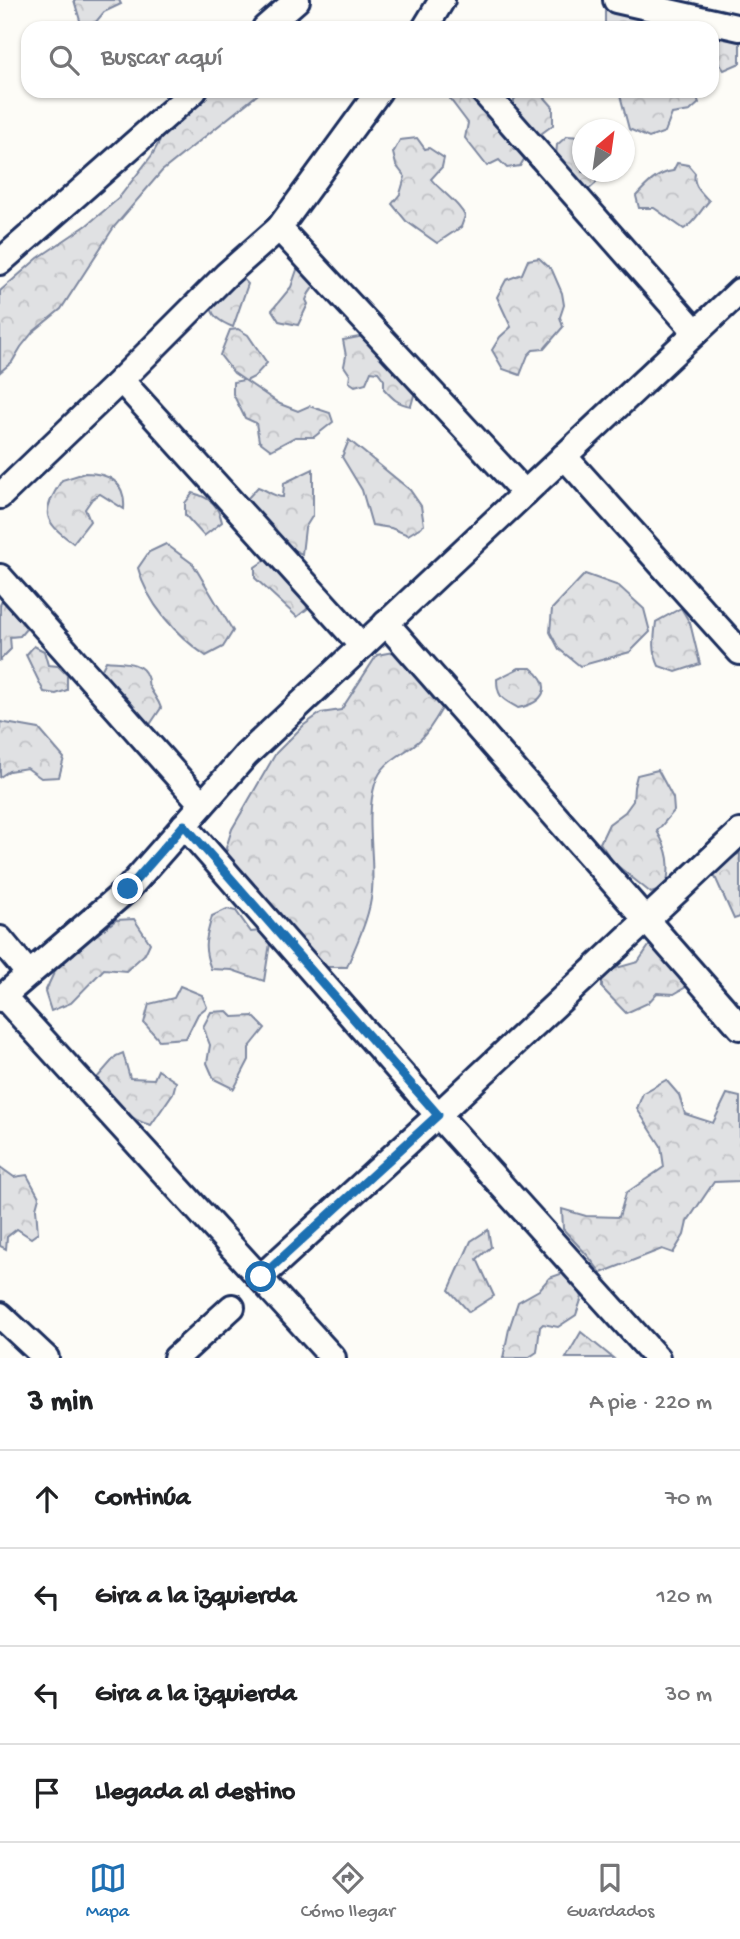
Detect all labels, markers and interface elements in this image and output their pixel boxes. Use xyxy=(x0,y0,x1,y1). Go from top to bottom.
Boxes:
search box xyxy=(21,21,719,98)
icon: search xyxy=(45,41,83,79)
text: Buscar aquí xyxy=(101,44,223,75)
north arrow xyxy=(572,119,635,182)
route end xyxy=(112,873,143,904)
route start xyxy=(245,1261,276,1292)
text: 3 min xyxy=(28,1386,93,1421)
text: A pie · 220 m xyxy=(589,1390,712,1417)
icon: ahead xyxy=(28,1480,66,1518)
text: Continúa xyxy=(95,1484,190,1515)
text: 70 m xyxy=(665,1486,712,1513)
icon: left xyxy=(28,1578,66,1616)
text: Gira a la izquierda xyxy=(95,1582,297,1613)
text: 120 m xyxy=(657,1584,712,1611)
icon: left xyxy=(28,1676,66,1714)
text: Gira a la izquierda xyxy=(95,1680,297,1711)
text: 30 m xyxy=(665,1682,712,1709)
icon: arrive xyxy=(28,1774,66,1812)
text: Llegada al destino xyxy=(95,1778,295,1809)
tab: Mapa xyxy=(86,1859,129,1924)
tab: Cómo llegar xyxy=(301,1859,395,1924)
tab: Guardados xyxy=(566,1859,654,1924)

